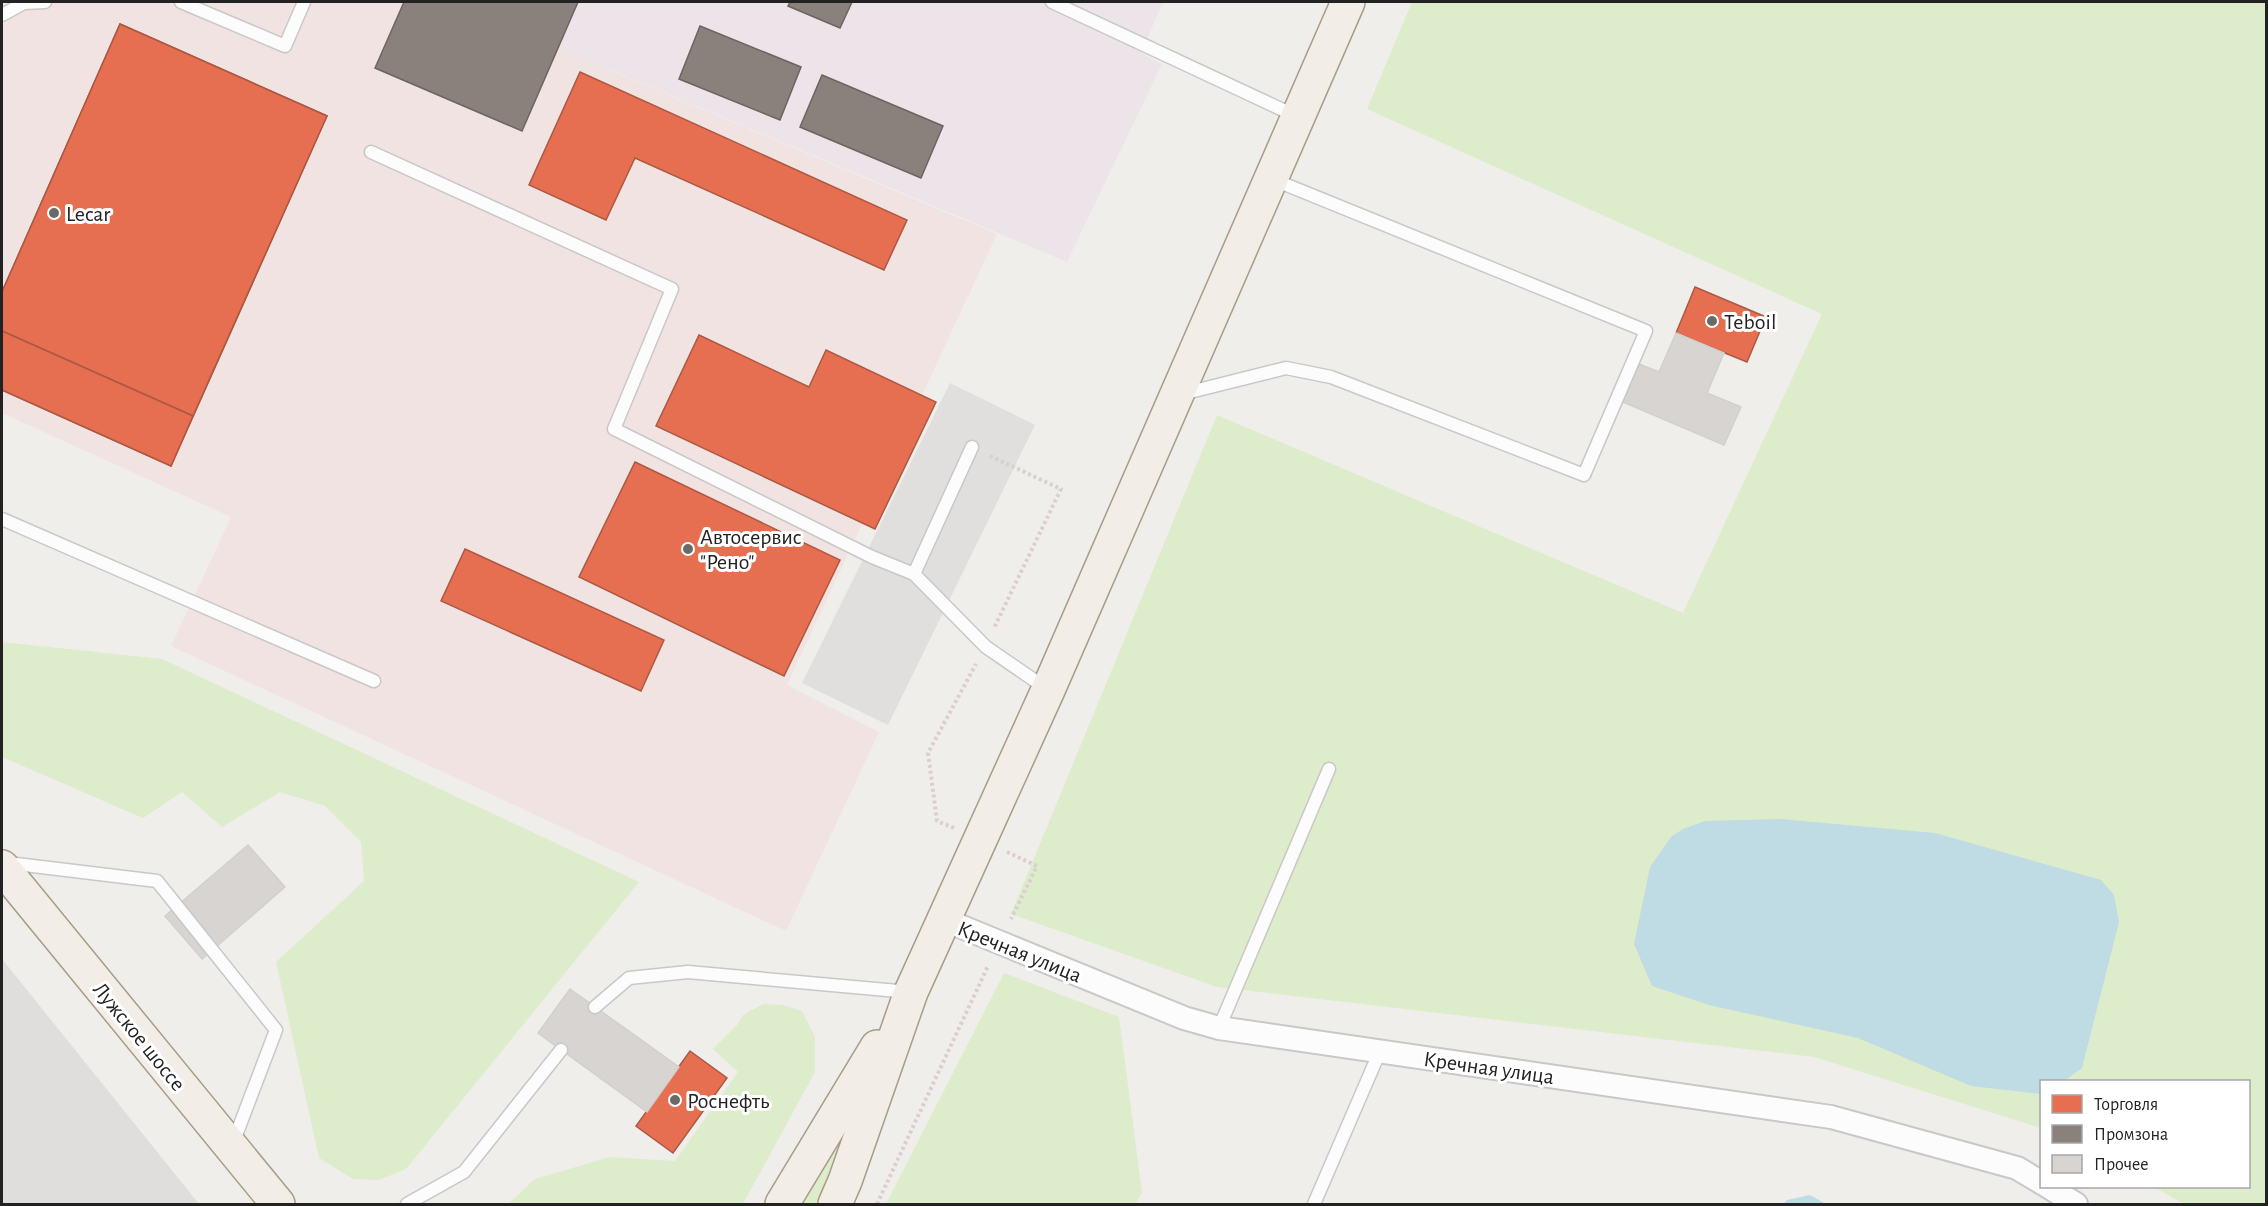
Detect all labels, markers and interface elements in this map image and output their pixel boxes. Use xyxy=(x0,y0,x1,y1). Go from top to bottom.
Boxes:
place label: Lecar xyxy=(66,203,110,225)
marker: Lecar xyxy=(47,206,61,220)
place label: Teboil xyxy=(1724,311,1776,333)
marker: Teboil xyxy=(1705,314,1719,328)
place label: Автосервис "Рено" xyxy=(700,526,802,573)
marker: Автосервис "Рено" xyxy=(681,542,695,556)
street label: Кречная улица xyxy=(954,917,1085,987)
street label: Лужское шоссе xyxy=(89,978,189,1095)
street label: Кречная улица xyxy=(1422,1048,1556,1088)
legend xyxy=(2040,1080,2250,1188)
place label: Роснефть xyxy=(687,1090,770,1112)
marker: Роснефть xyxy=(668,1093,682,1107)
text: Торговля xyxy=(2094,1096,2158,1114)
text: Промзона xyxy=(2094,1126,2168,1144)
text: Прочее xyxy=(2094,1156,2149,1174)

